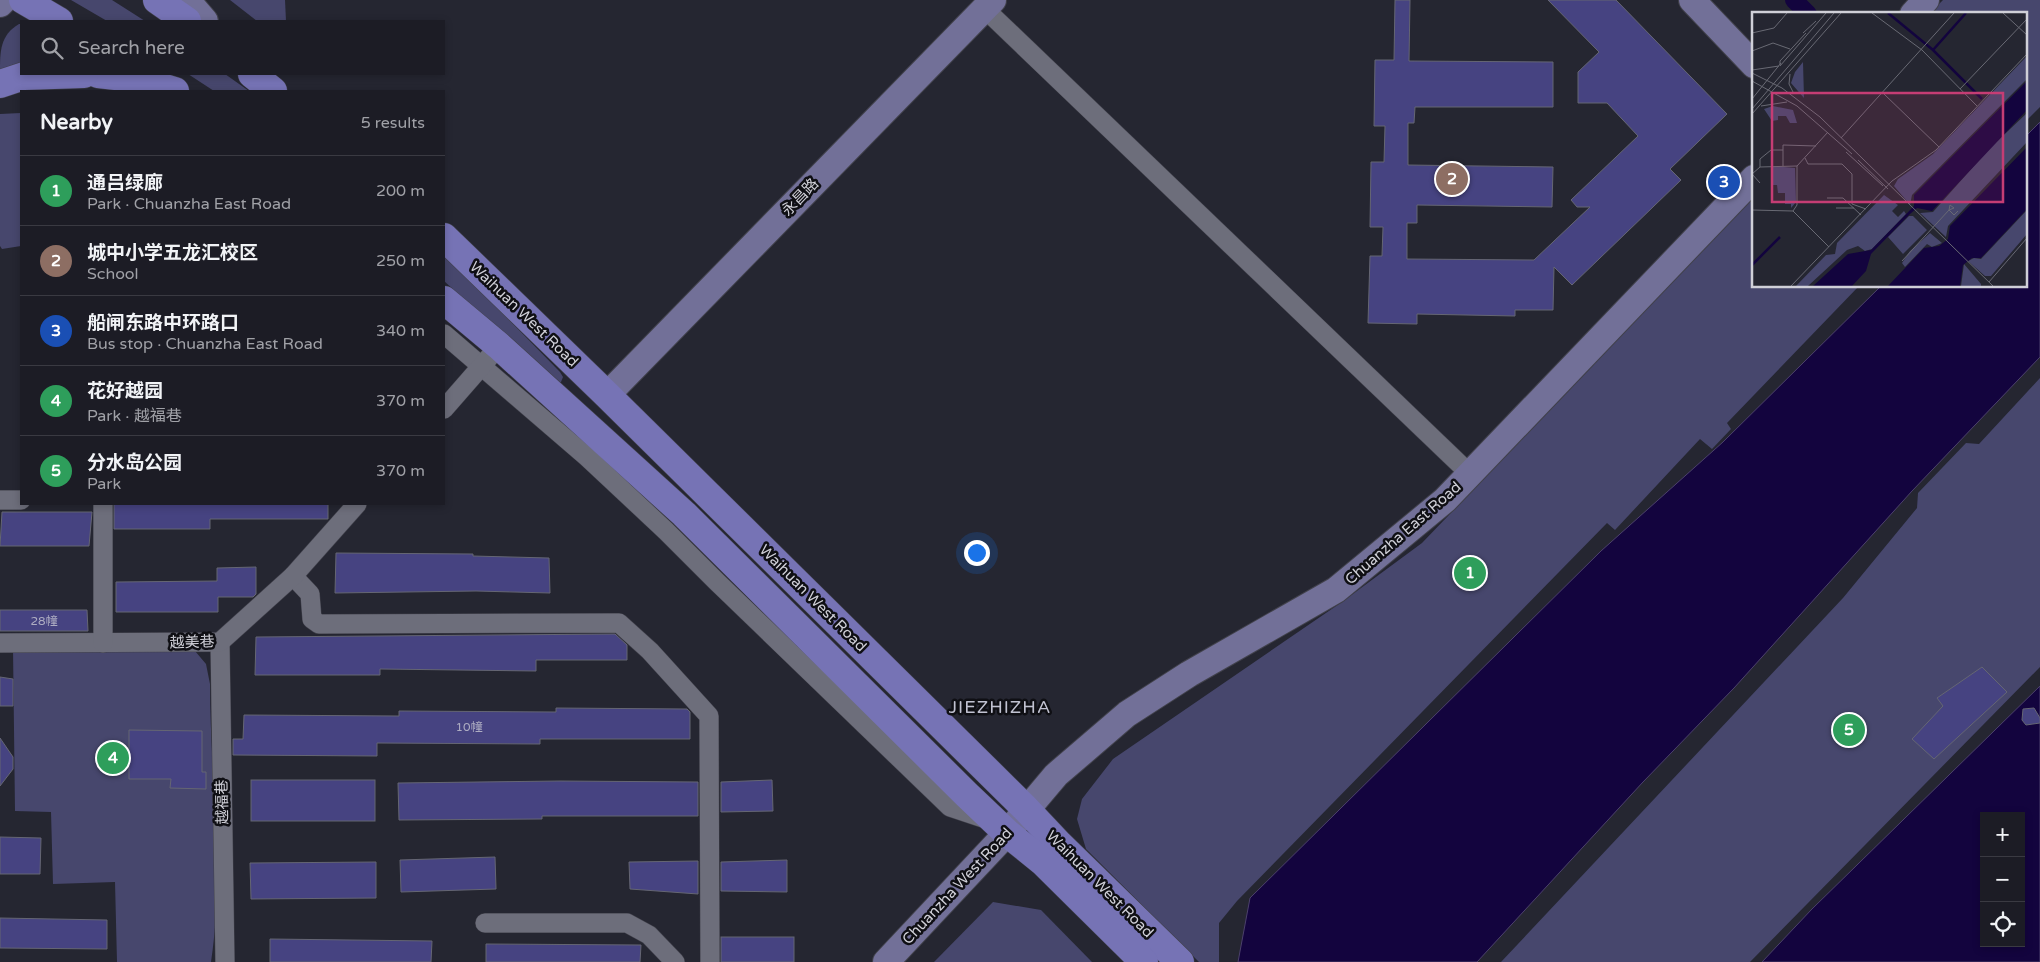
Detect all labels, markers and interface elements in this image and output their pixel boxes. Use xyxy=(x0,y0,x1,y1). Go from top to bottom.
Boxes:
inset map xyxy=(1752,12,2028,288)
search box xyxy=(20,20,445,75)
icon: search xyxy=(38,34,66,62)
text: Search here xyxy=(78,37,185,59)
text: Nearby xyxy=(40,110,113,135)
text: 5 results xyxy=(361,113,425,133)
pin: 2 xyxy=(1436,160,1468,198)
pin: 3 xyxy=(1708,163,1740,201)
text: 通吕绿廊 xyxy=(87,172,163,194)
street label: 永昌路 xyxy=(778,175,822,219)
text: 1 xyxy=(51,181,61,201)
text: 200 m xyxy=(376,181,425,201)
text: Park · Chuanzha East Road xyxy=(87,194,291,214)
text: 城中小学五龙汇校区 xyxy=(87,242,258,264)
text: 2 xyxy=(51,251,61,271)
text: 250 m xyxy=(376,251,425,271)
street label: Waihuan West Road xyxy=(466,258,582,370)
text: School xyxy=(87,264,139,284)
text: 船闸东路中环路口 xyxy=(87,312,239,334)
text: 3 xyxy=(51,321,61,341)
text: 340 m xyxy=(376,321,425,341)
text: Bus stop · Chuanzha East Road xyxy=(87,334,323,354)
text: 花好越园 xyxy=(87,380,163,402)
text: 4 xyxy=(51,391,61,411)
text: 370 m xyxy=(376,391,425,411)
text: Park · 越福巷 xyxy=(87,406,182,426)
text: 分水岛公园 xyxy=(87,452,182,474)
text: 5 xyxy=(51,461,61,481)
text: 370 m xyxy=(376,461,425,481)
text: Park xyxy=(87,474,121,494)
street label: Chuanzha East Road xyxy=(1341,478,1465,588)
your location xyxy=(964,540,990,566)
street label: Waihuan West Road xyxy=(756,541,870,655)
pin: 1 xyxy=(1454,554,1486,592)
house number: 28幢 xyxy=(30,614,58,628)
street label: 越美巷 xyxy=(169,632,215,652)
district label: JIEZHIZHA xyxy=(949,696,1051,718)
pin: 5 xyxy=(1833,711,1865,749)
house number: 10幢 xyxy=(455,720,483,734)
pin: 4 xyxy=(97,739,129,777)
street label: 越福巷 xyxy=(213,779,231,825)
map controls xyxy=(1980,812,2025,947)
button: + xyxy=(1980,812,2025,857)
street label: Chuanzha West Road xyxy=(898,824,1016,948)
street label: Waihuan West Road xyxy=(1043,827,1157,941)
button: − xyxy=(1980,857,2025,902)
button: locate xyxy=(1980,902,2025,947)

